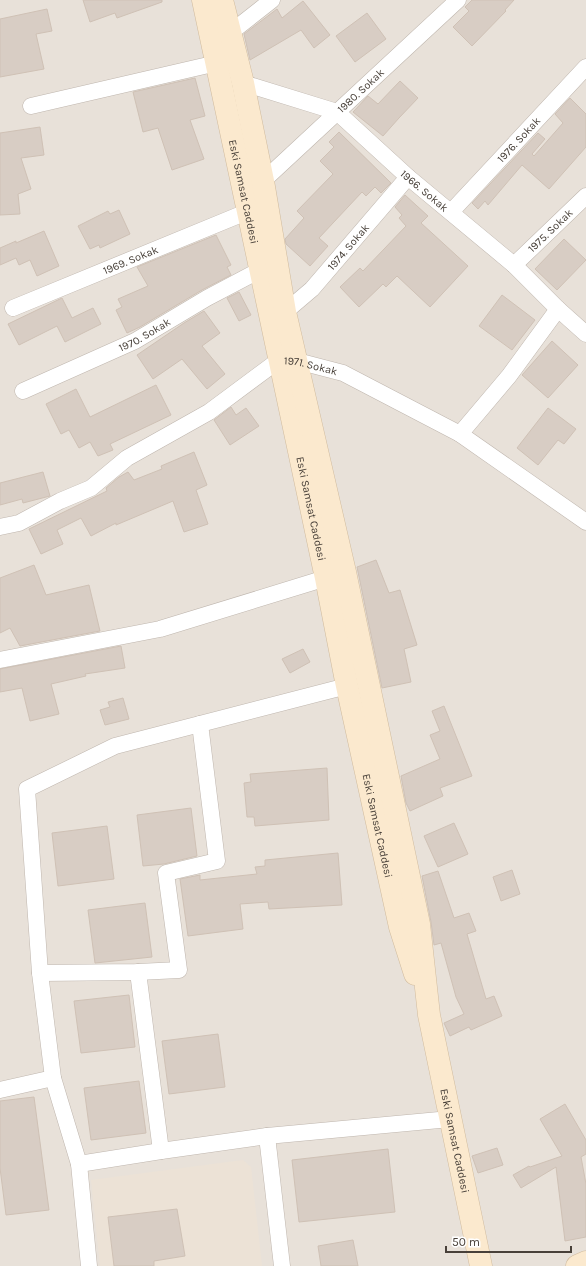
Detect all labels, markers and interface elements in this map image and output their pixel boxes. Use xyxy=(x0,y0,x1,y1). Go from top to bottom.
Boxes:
street label: 1980. Sokak xyxy=(334,66,387,115)
street label: 1976. Sokak xyxy=(494,114,543,165)
street label: Eski Samsat Caddesi xyxy=(226,138,261,245)
street label: 1966. Sokak xyxy=(398,167,451,214)
street label: 1975. Sokak xyxy=(525,206,575,255)
street label: 1974. Sokak xyxy=(325,221,372,273)
street label: 1969. Sokak xyxy=(101,243,160,277)
street label: 1970. Sokak xyxy=(116,315,173,354)
street label: 1971. Sokak xyxy=(284,354,339,378)
street label: Eski Samsat Caddesi xyxy=(294,455,329,562)
street label: Eski Samsat Caddesi xyxy=(360,772,395,879)
street label: Eski Samsat Caddesi xyxy=(438,1087,472,1194)
scale bar xyxy=(446,1228,571,1254)
text: 50 m xyxy=(452,1235,480,1249)

